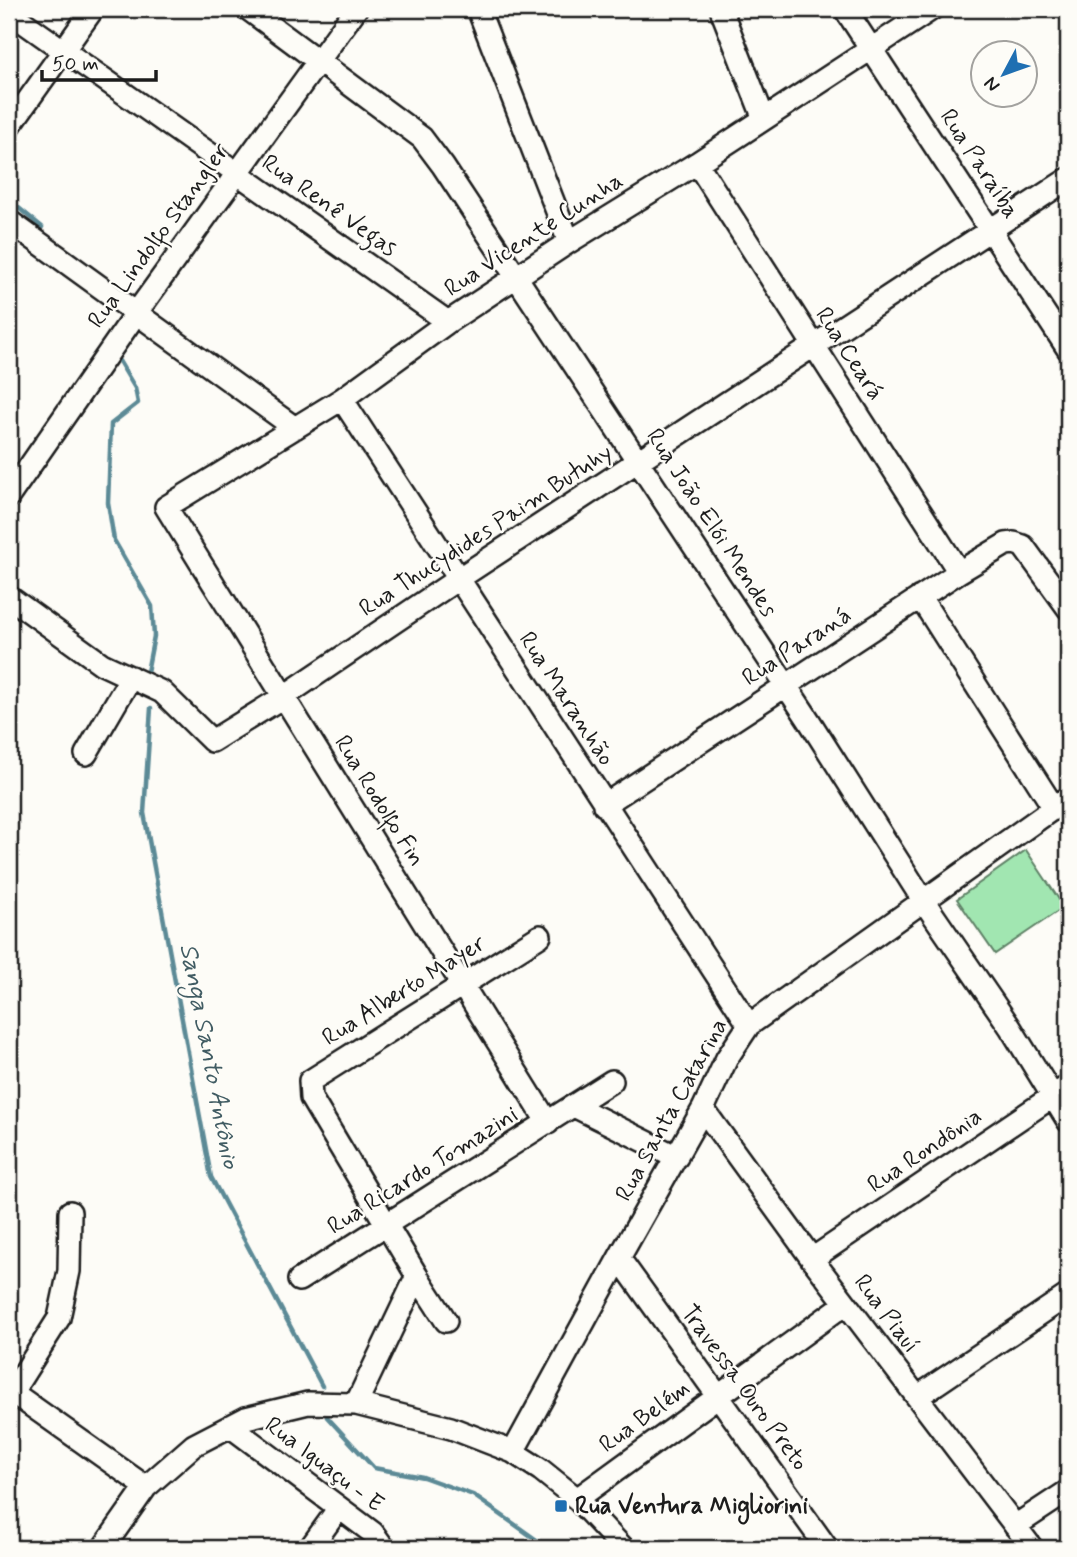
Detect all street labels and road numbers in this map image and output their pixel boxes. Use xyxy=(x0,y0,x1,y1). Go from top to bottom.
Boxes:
street label: Rua Paraíba xyxy=(932,103,1026,225)
street label: Rua Lindolfo Stangler xyxy=(81,137,239,336)
street label: Rua Renê Vegas xyxy=(253,148,403,267)
street label: Rua Vicente Cunha xyxy=(439,166,629,304)
street label: Rua Ceará xyxy=(807,301,891,407)
street label: Rua João Elói Mendes xyxy=(638,423,784,624)
street label: Rua Thucydides Paim Butuhy xyxy=(354,437,618,625)
street label: Rua Paraná xyxy=(736,600,858,694)
street label: Rua Maranhão xyxy=(511,626,621,772)
street label: Rua Rodolfo Fin xyxy=(325,730,432,874)
street label: Rua Alberto Mayer xyxy=(317,928,491,1054)
street label: Rua Santa Catarina xyxy=(609,1013,735,1207)
street label: Rua Ricardo Tomazini xyxy=(322,1100,524,1242)
street label: Rua Rondônia xyxy=(862,1101,988,1201)
street label: Rua Piauí xyxy=(846,1268,926,1360)
street label: Travessa Ouro Preto xyxy=(673,1299,815,1477)
street label: Rua Belém xyxy=(593,1374,697,1460)
street label: Rua Iguaçu - E xyxy=(258,1410,390,1520)

